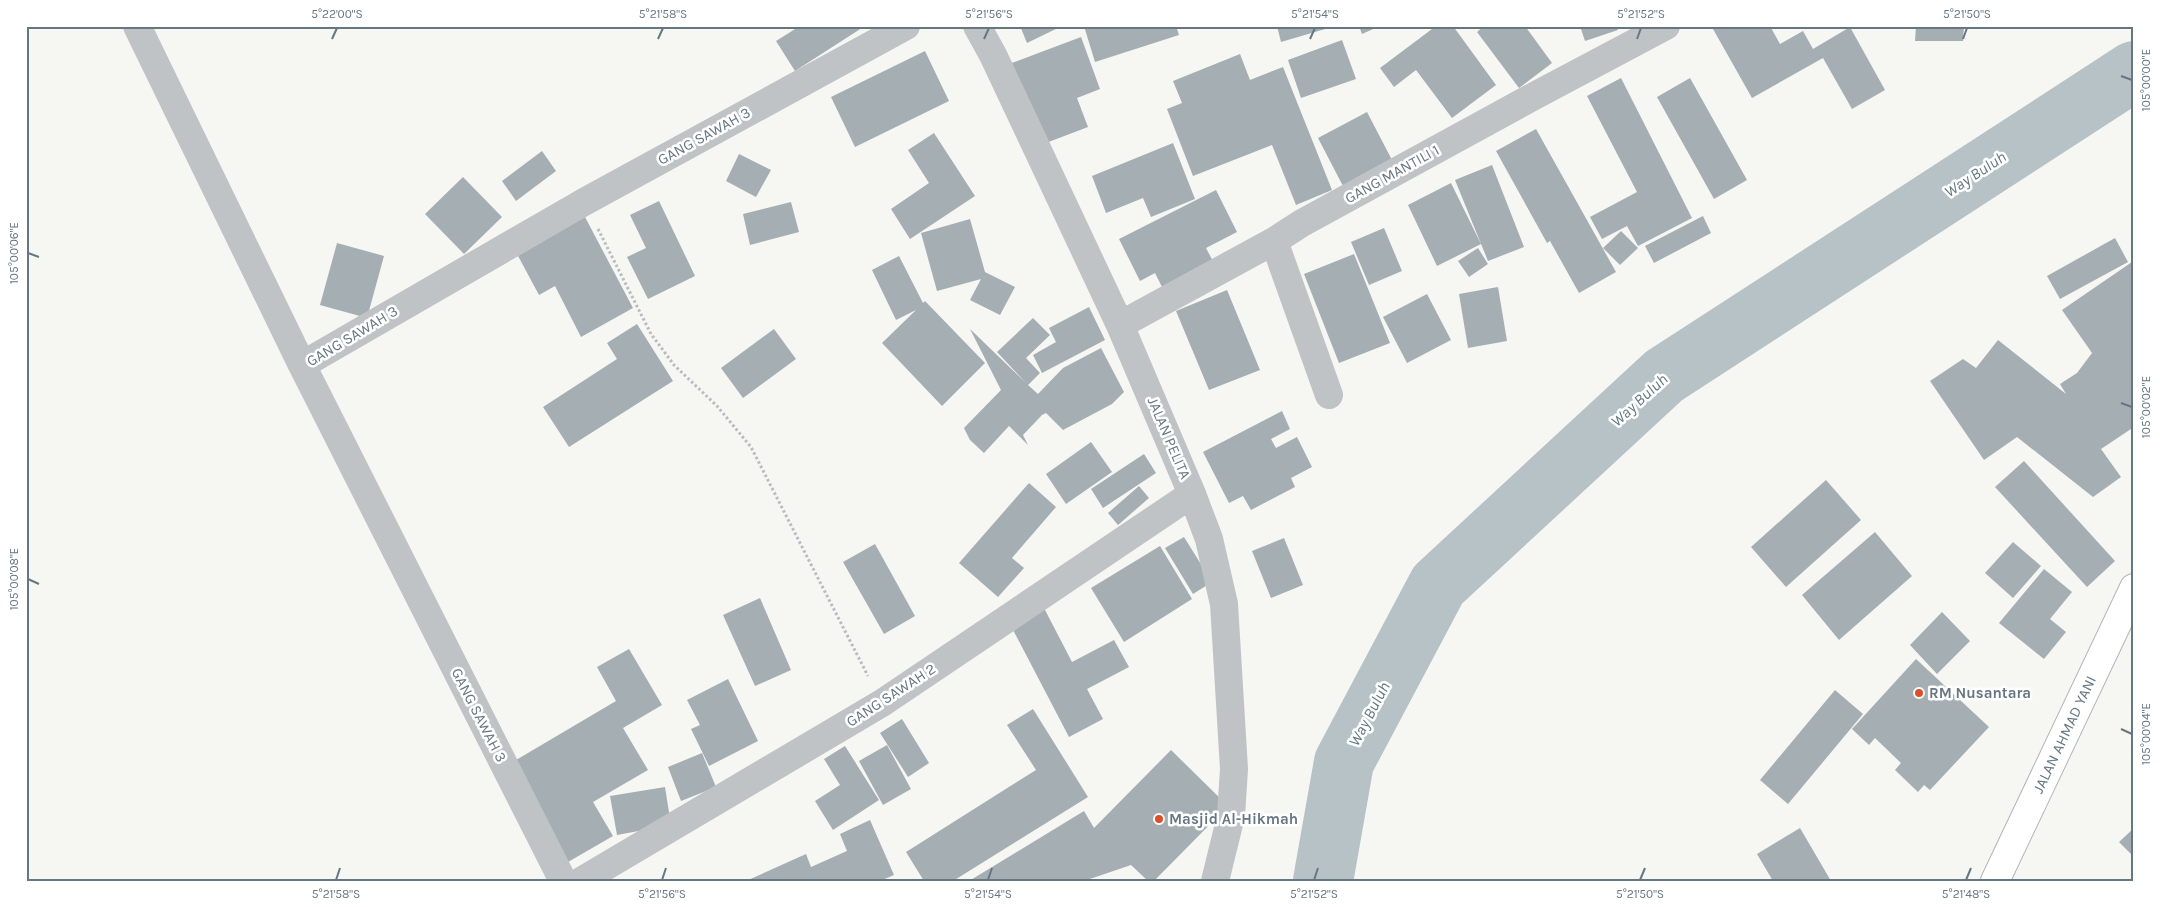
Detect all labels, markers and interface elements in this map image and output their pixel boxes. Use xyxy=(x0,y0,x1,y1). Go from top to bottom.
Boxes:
text: 5°22'00"S xyxy=(311,7,363,21)
text: 5°21'58"S xyxy=(639,7,687,21)
text: 5°21'56"S xyxy=(965,7,1013,21)
text: 5°21'54"S xyxy=(1291,7,1339,21)
text: 5°21'52"S xyxy=(1617,7,1665,21)
text: 5°21'50"S xyxy=(1943,7,1991,21)
text: 105°00'00"E xyxy=(2139,49,2153,111)
street label: GANG SAWAH 3 xyxy=(655,103,753,169)
street label: GANG MANTILI 1 xyxy=(1342,141,1442,207)
water label: Way Buluh xyxy=(1940,147,2010,201)
text: 105°00'06"E xyxy=(7,222,21,284)
street label: GANG SAWAH 3 xyxy=(303,302,401,370)
water label: Way Buluh xyxy=(1607,370,1671,430)
text: 105°00'02"E xyxy=(2139,376,2153,438)
street label: JALAN PELITA xyxy=(1144,394,1195,482)
text: 105°00'08"E xyxy=(7,548,21,610)
street label: GANG SAWAH 2 xyxy=(843,659,939,731)
street label: GANG SAWAH 3 xyxy=(448,665,510,765)
street label: JALAN AHMAD YANI xyxy=(2029,673,2100,796)
water label: Way Buluh xyxy=(1344,679,1394,749)
place label: RM Nusantara xyxy=(1929,684,2031,702)
marker: RM Nusantara xyxy=(1913,687,1925,699)
text: 105°00'04"E xyxy=(2139,703,2153,765)
place label: Masjid Al-Hikmah xyxy=(1169,810,1298,828)
marker: Masjid Al-Hikmah xyxy=(1153,813,1165,825)
text: 5°21'58"S xyxy=(312,887,360,901)
text: 5°21'56"S xyxy=(638,887,686,901)
text: 5°21'54"S xyxy=(964,887,1012,901)
text: 5°21'52"S xyxy=(1290,887,1338,901)
text: 5°21'50"S xyxy=(1616,887,1664,901)
text: 5°21'48"S xyxy=(1942,887,1990,901)

